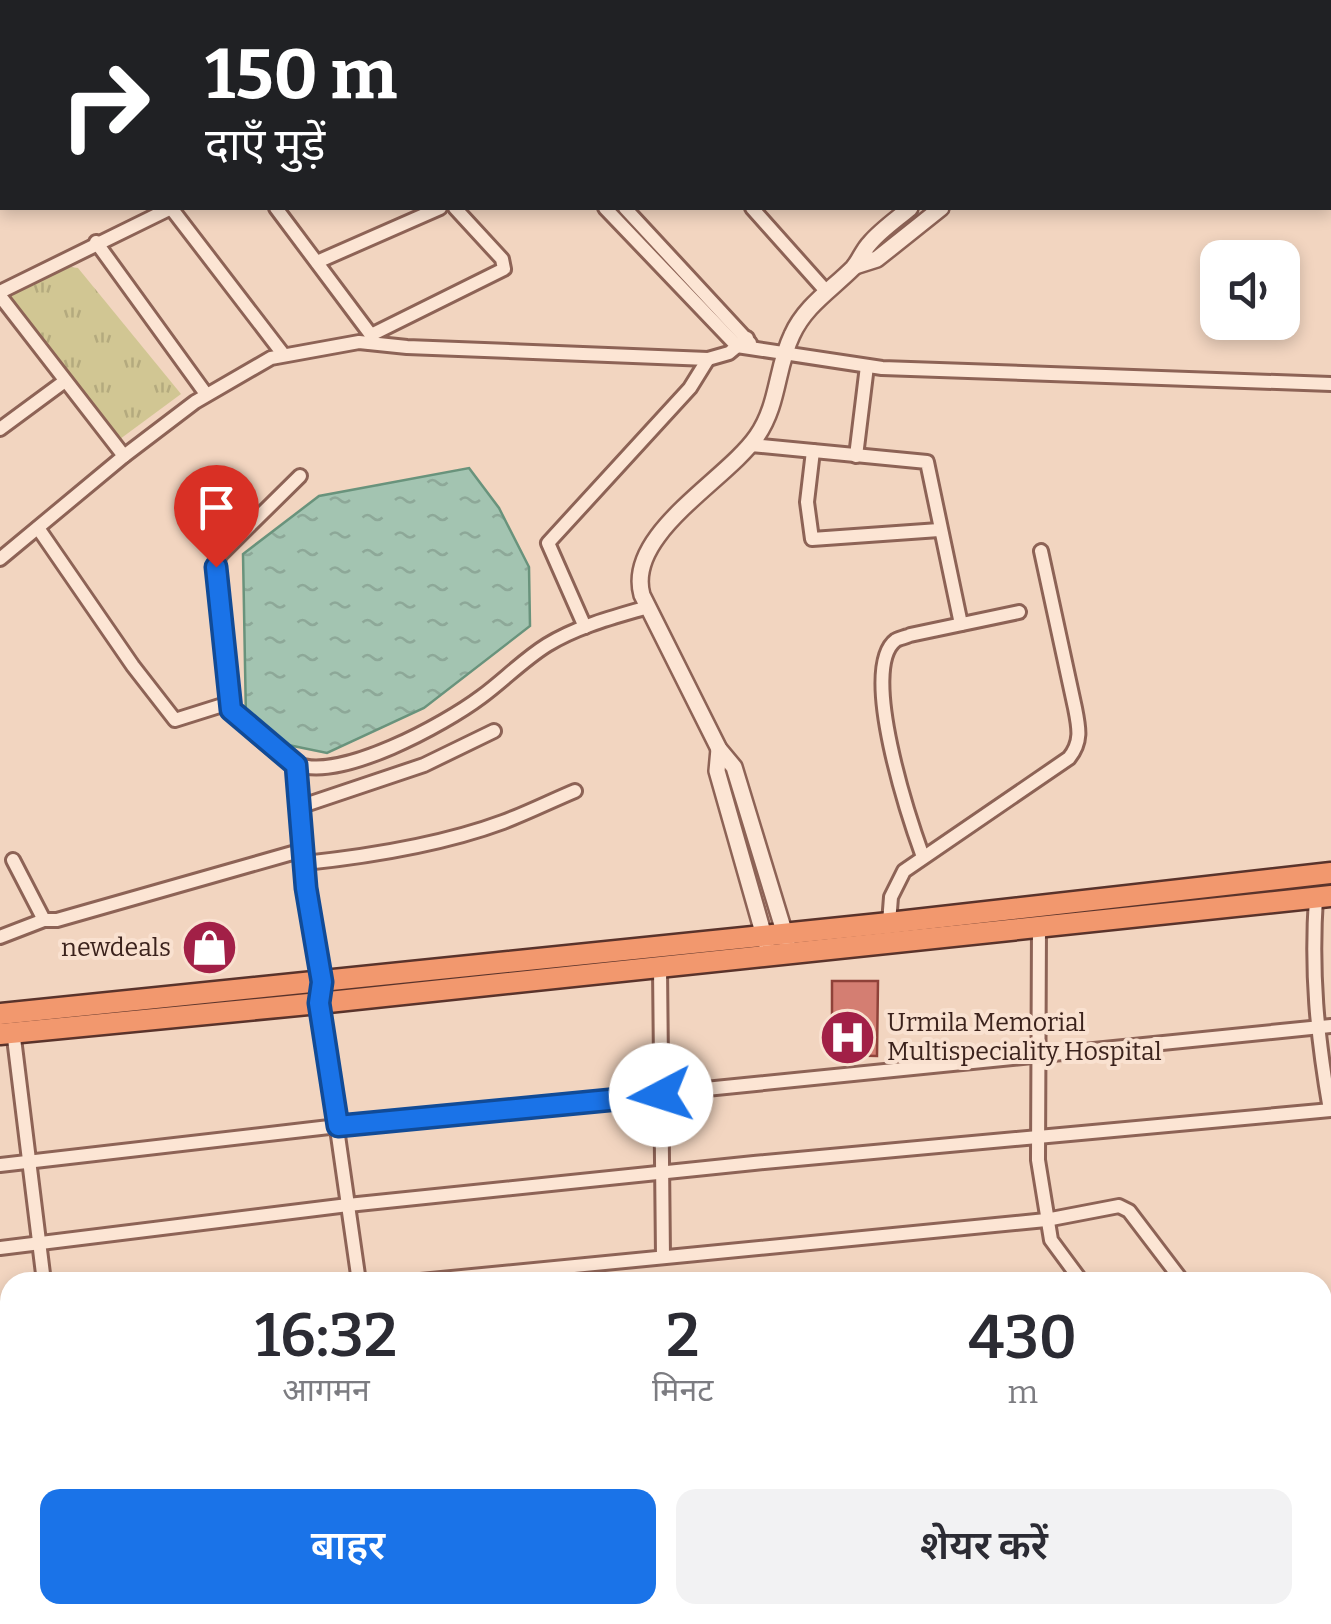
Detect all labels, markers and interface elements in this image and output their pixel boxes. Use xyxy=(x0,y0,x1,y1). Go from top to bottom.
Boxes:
text: 150 m xyxy=(205,33,397,117)
icon: right xyxy=(40,40,170,170)
text: दाएँ मुड़ें xyxy=(205,118,325,172)
map controls xyxy=(1200,240,1300,340)
button: sound xyxy=(1200,240,1300,340)
pin xyxy=(174,465,259,568)
icon: arrive xyxy=(189,480,244,535)
shop icon: newdeals xyxy=(180,918,240,978)
place label: newdeals xyxy=(61,933,171,963)
hospital icon: Urmila Memorial Multispeciality Hospital xyxy=(818,1007,878,1067)
place label: Urmila Memorial Multispeciality Hospital xyxy=(887,1008,1162,1067)
position arrow xyxy=(609,1043,713,1147)
text: 16:32 xyxy=(255,1300,397,1372)
text: 2 xyxy=(666,1300,699,1372)
text: 430 xyxy=(968,1302,1077,1374)
text: आगमन xyxy=(282,1371,370,1409)
text: मिनट xyxy=(652,1371,713,1409)
text: m xyxy=(1007,1373,1038,1411)
button: बाहर xyxy=(40,1489,656,1604)
button: शेयर करें xyxy=(676,1489,1292,1604)

